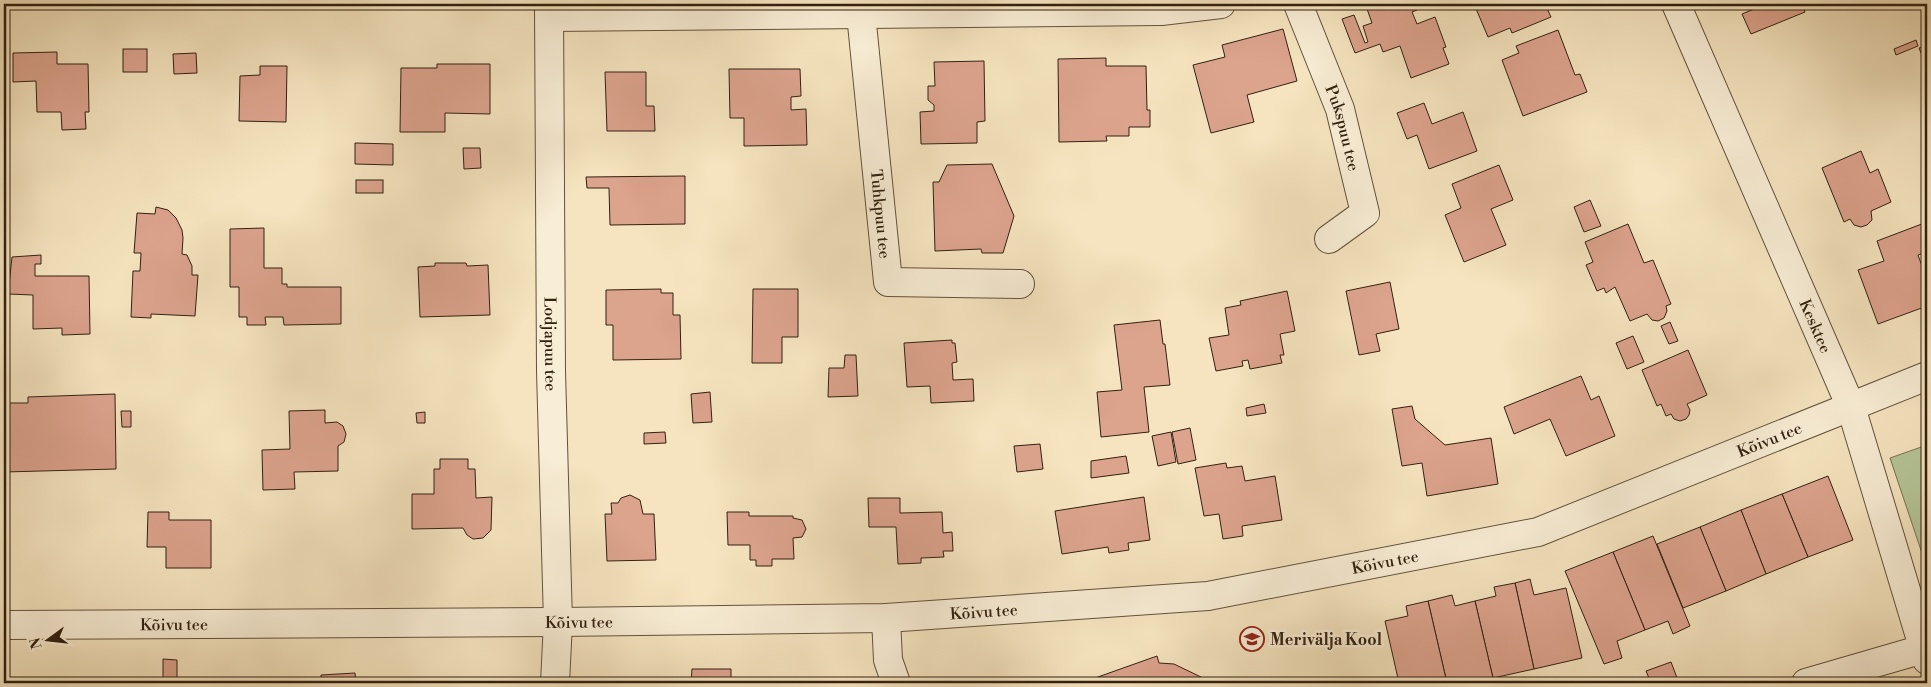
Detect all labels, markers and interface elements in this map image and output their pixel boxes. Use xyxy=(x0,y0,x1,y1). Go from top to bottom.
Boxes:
street label: Pukspuu tee xyxy=(1320,82,1364,173)
street label: Tuhkpuu tee xyxy=(866,169,895,260)
street label: Kesktee xyxy=(1794,296,1835,356)
street label: Lodjapuu tee xyxy=(540,297,561,392)
street label: Kõivu tee xyxy=(1734,418,1805,462)
street label: Kõivu tee xyxy=(1350,546,1420,579)
street label: Kõivu tee xyxy=(949,600,1018,625)
street label: Kõivu tee xyxy=(545,612,613,633)
north arrow xyxy=(22,614,72,664)
street label: Kõivu tee xyxy=(140,615,208,635)
school or university icon: Merivälja Kool xyxy=(1239,626,1265,652)
place label: Merivälja Kool xyxy=(1270,630,1383,650)
text: N xyxy=(26,635,47,651)

